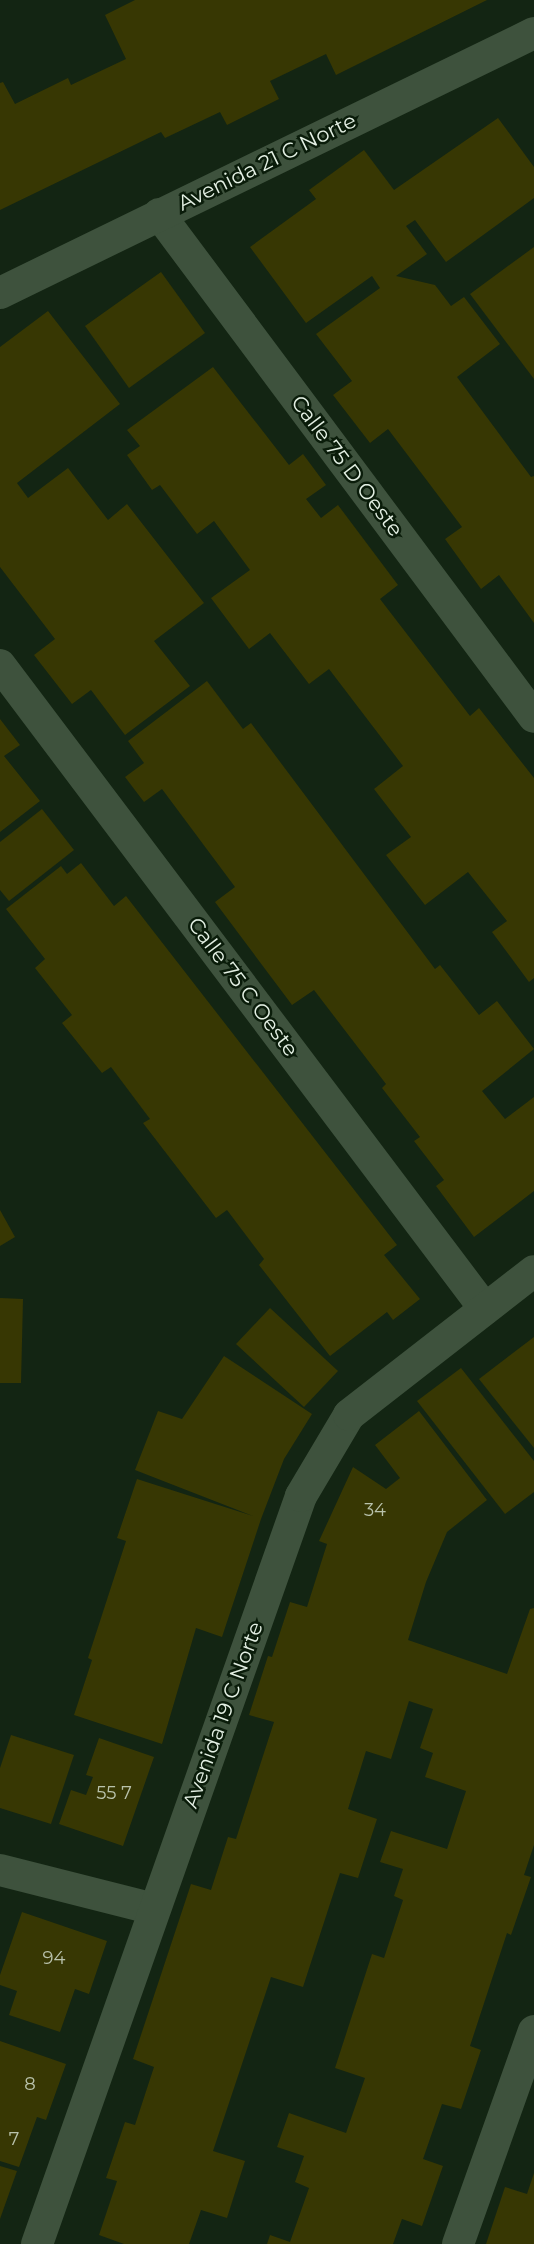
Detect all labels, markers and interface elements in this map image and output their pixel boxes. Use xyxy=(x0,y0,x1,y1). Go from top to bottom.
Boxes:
street label: Avenida 21 C Norte xyxy=(174,108,360,216)
street label: Calle 75 D Oeste xyxy=(286,390,408,542)
street label: Calle 75 C Oeste xyxy=(182,912,304,1062)
house number: 34 xyxy=(364,1499,386,1521)
street label: Avenida 19 C Norte xyxy=(178,1618,268,1812)
house number: 55 7 xyxy=(96,1782,132,1804)
house number: 94 xyxy=(43,1947,65,1969)
house number: 8 xyxy=(24,2073,36,2095)
house number: 7 xyxy=(9,2128,19,2150)

